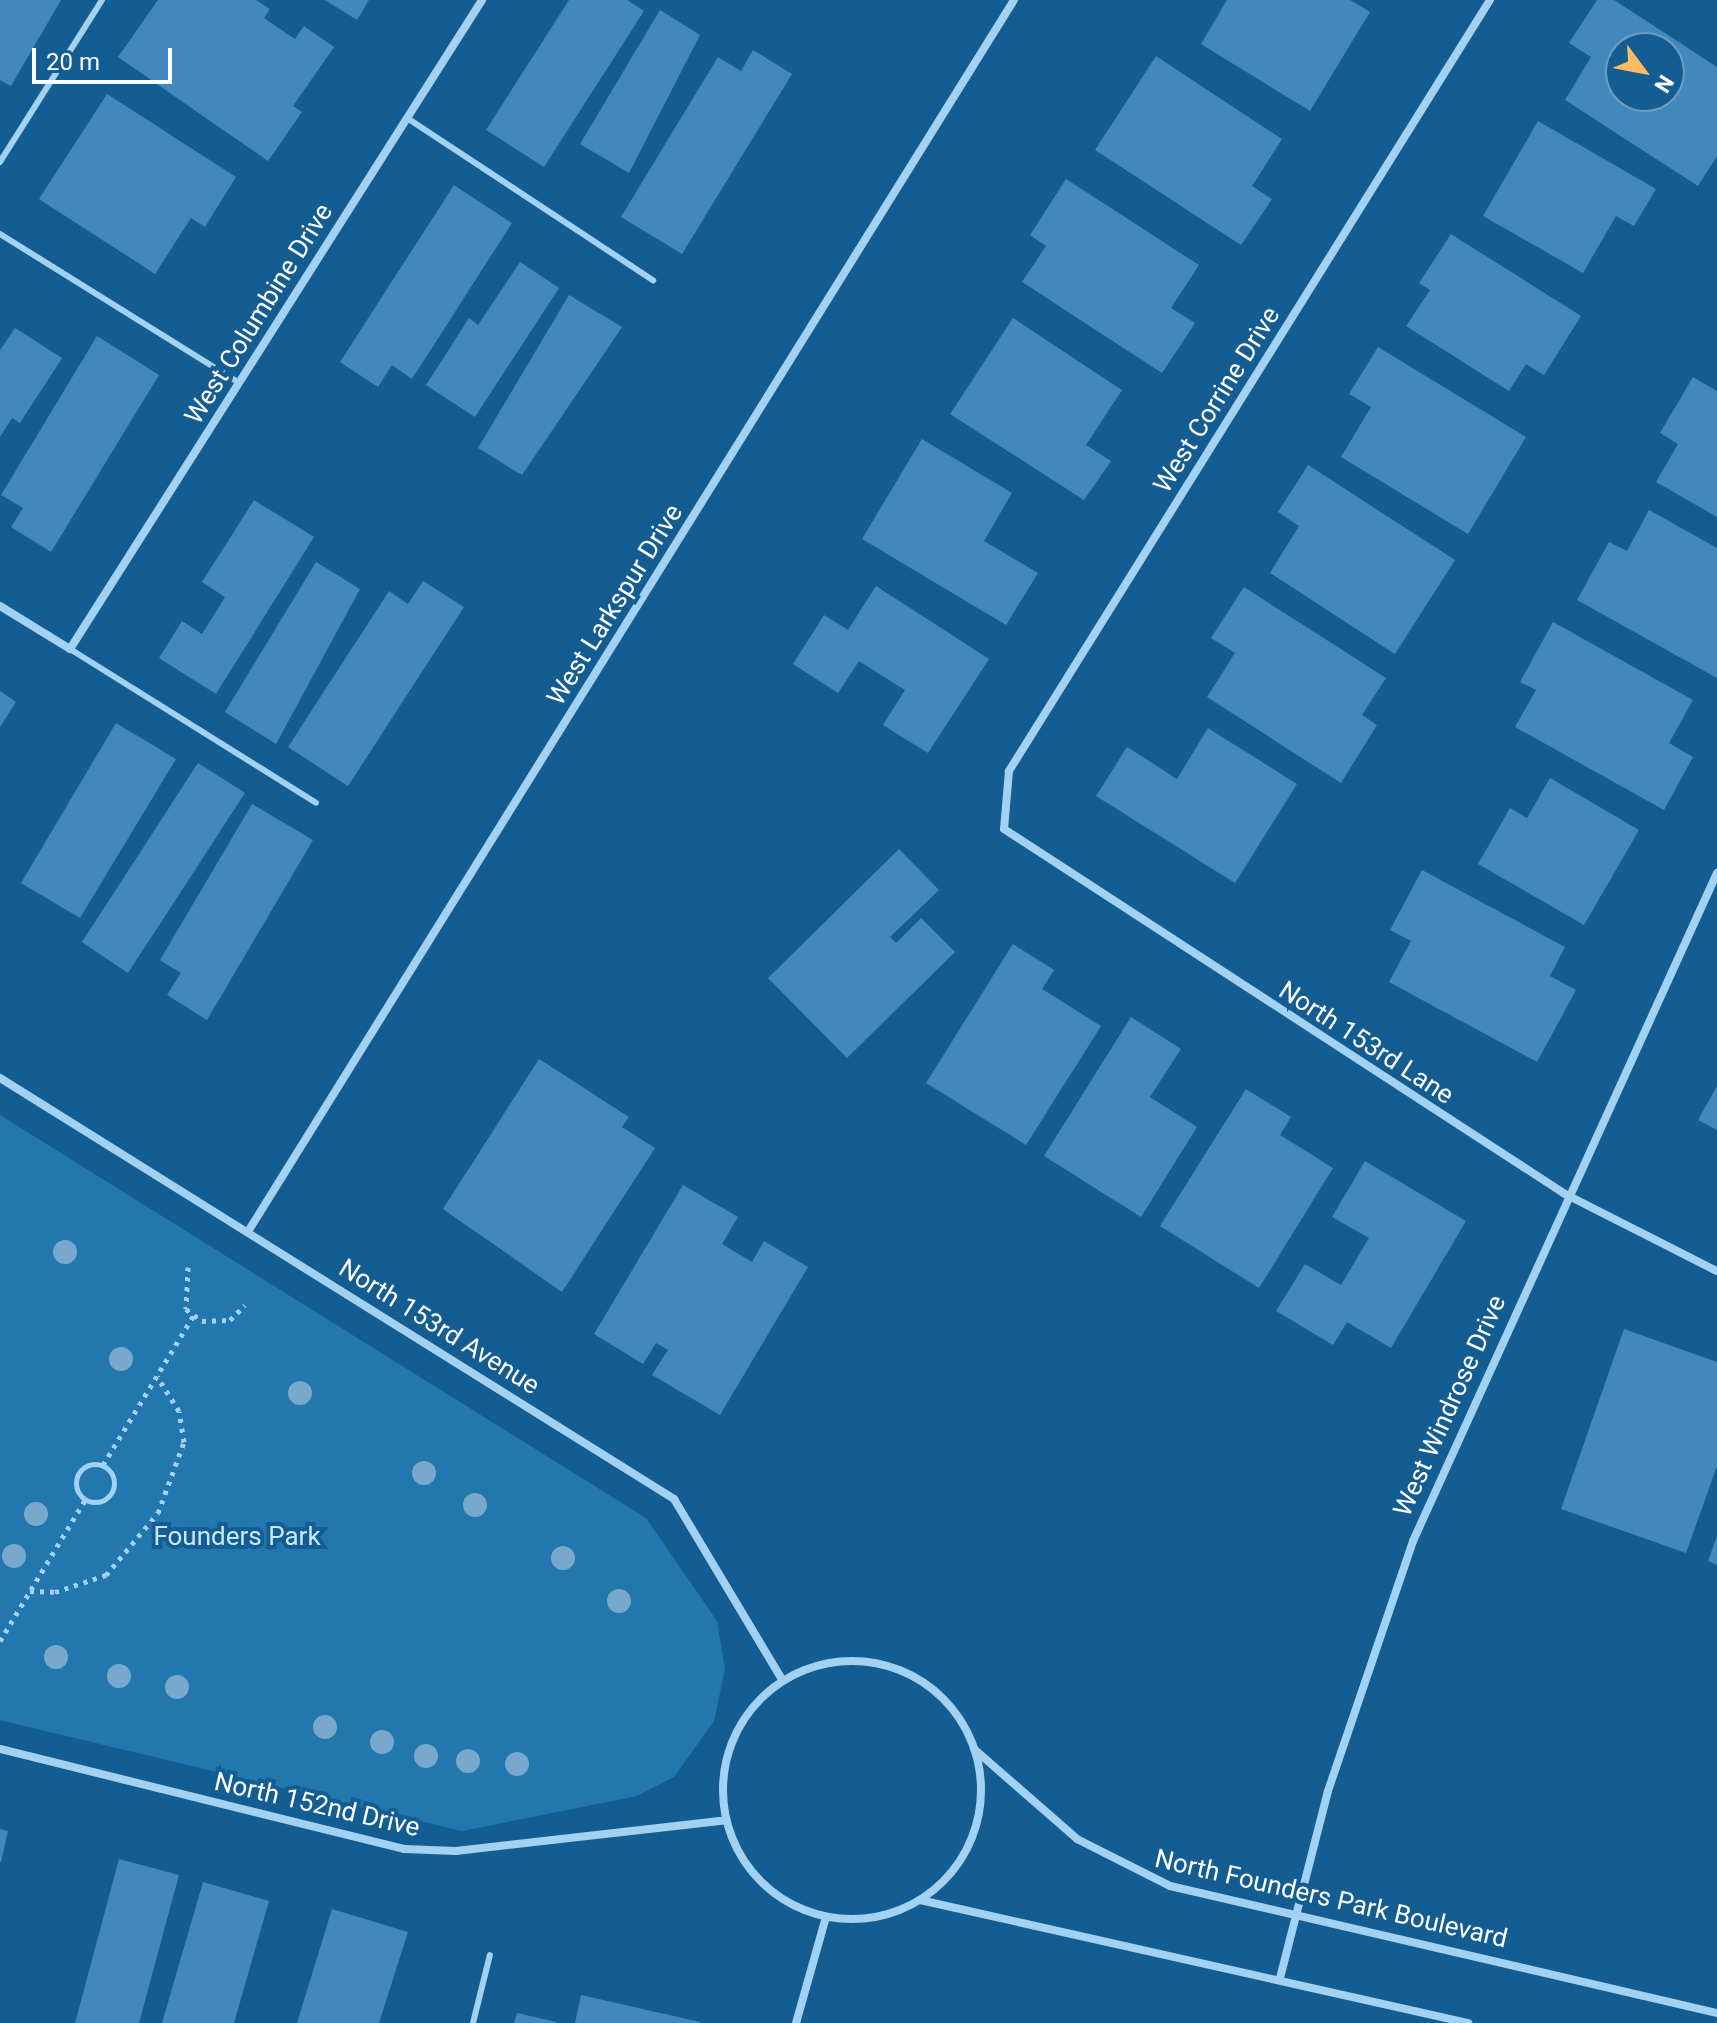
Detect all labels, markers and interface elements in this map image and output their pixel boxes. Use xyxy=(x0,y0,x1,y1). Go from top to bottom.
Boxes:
scale bar xyxy=(36,32,176,82)
north arrow xyxy=(1605,32,1685,112)
text: 20 m xyxy=(46,48,100,76)
text: N xyxy=(1649,71,1679,97)
street label: West Columbine Drive xyxy=(178,198,340,430)
street label: West Corrine Drive xyxy=(1147,301,1287,499)
street label: West Larkspur Drive xyxy=(541,499,689,711)
street label: North 153rd Lane xyxy=(1273,975,1459,1111)
street label: North 153rd Avenue xyxy=(333,1253,545,1401)
street label: West Windrose Drive xyxy=(1387,1291,1513,1521)
park label: Founders Park xyxy=(153,1521,321,1553)
street label: North 152nd Drive xyxy=(211,1766,423,1844)
street label: North Founders Park Boulevard xyxy=(1152,1843,1510,1955)

